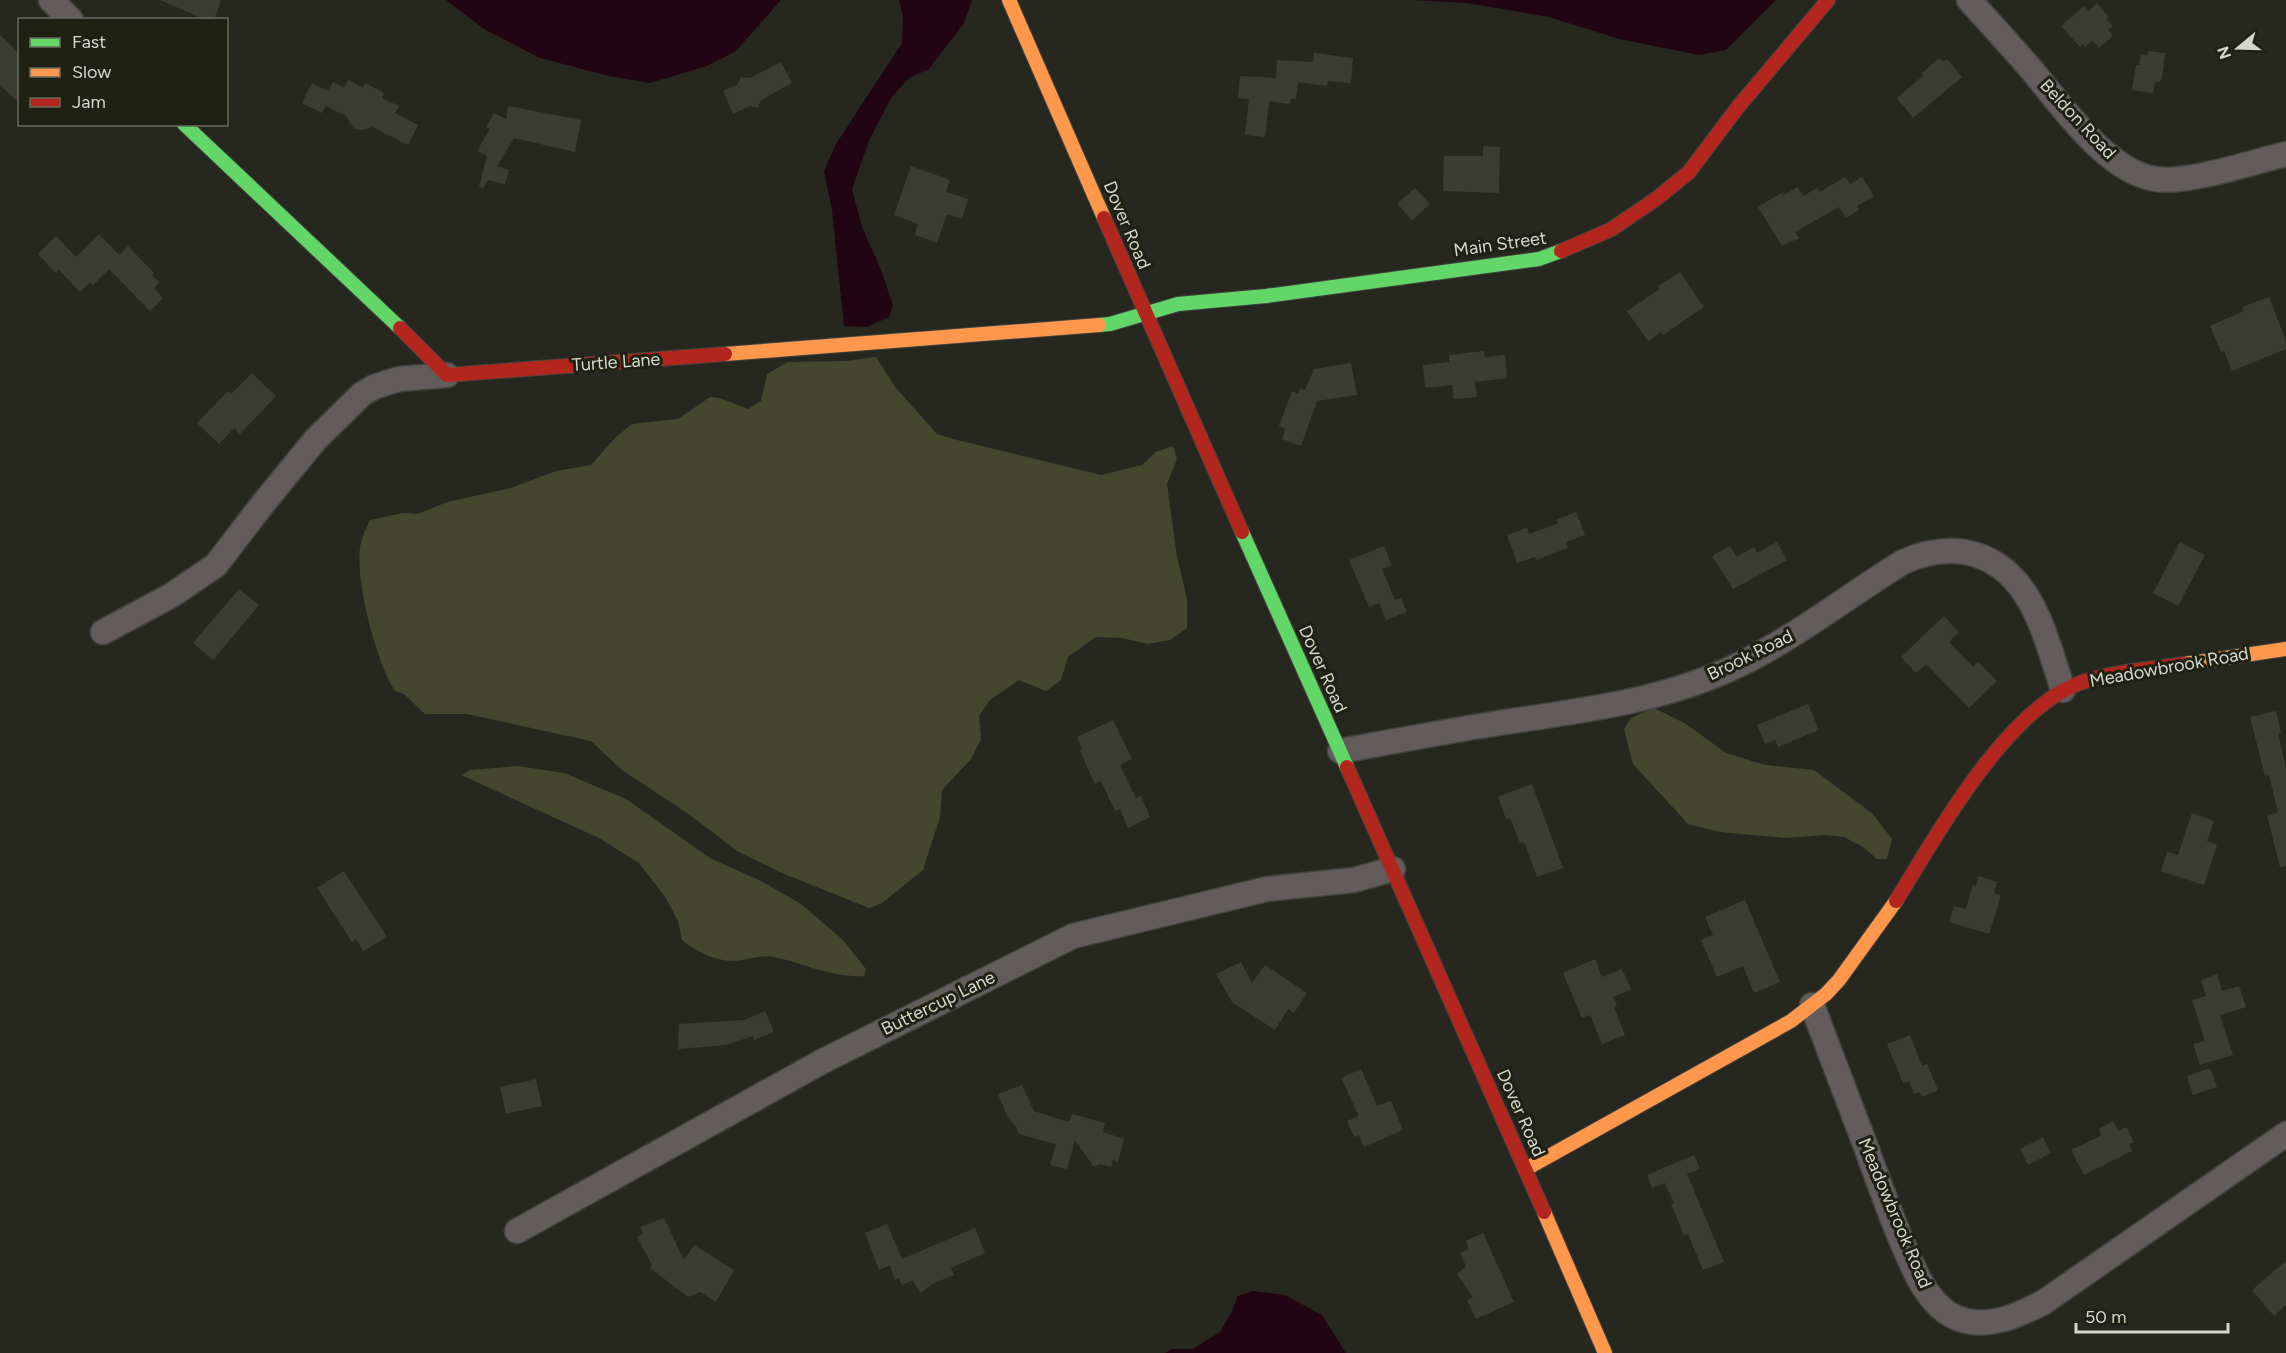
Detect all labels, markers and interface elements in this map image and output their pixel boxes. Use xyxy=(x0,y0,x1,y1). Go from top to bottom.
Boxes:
legend xyxy=(18,18,228,126)
north arrow xyxy=(2208,18,2268,78)
text: Fast xyxy=(72,31,106,53)
text: N xyxy=(2213,44,2235,62)
text: Slow xyxy=(72,61,111,83)
street label: Beldon Road xyxy=(2035,74,2121,164)
text: Jam xyxy=(72,91,106,113)
street label: Dover Road xyxy=(1099,178,1155,272)
street label: Main Street xyxy=(1452,227,1548,261)
street label: Turtle Lane xyxy=(571,348,661,376)
street label: Dover Road xyxy=(1294,622,1352,716)
street label: Brook Road xyxy=(1704,625,1796,685)
street label: Meadowbrook Road xyxy=(2088,642,2250,692)
street label: Buttercup Lane xyxy=(878,966,999,1040)
street label: Dover Road xyxy=(1492,1066,1550,1160)
street label: Meadowbrook Road xyxy=(1853,1134,1937,1292)
scale bar xyxy=(2076,1296,2228,1334)
text: 50 m xyxy=(2085,1306,2127,1328)

